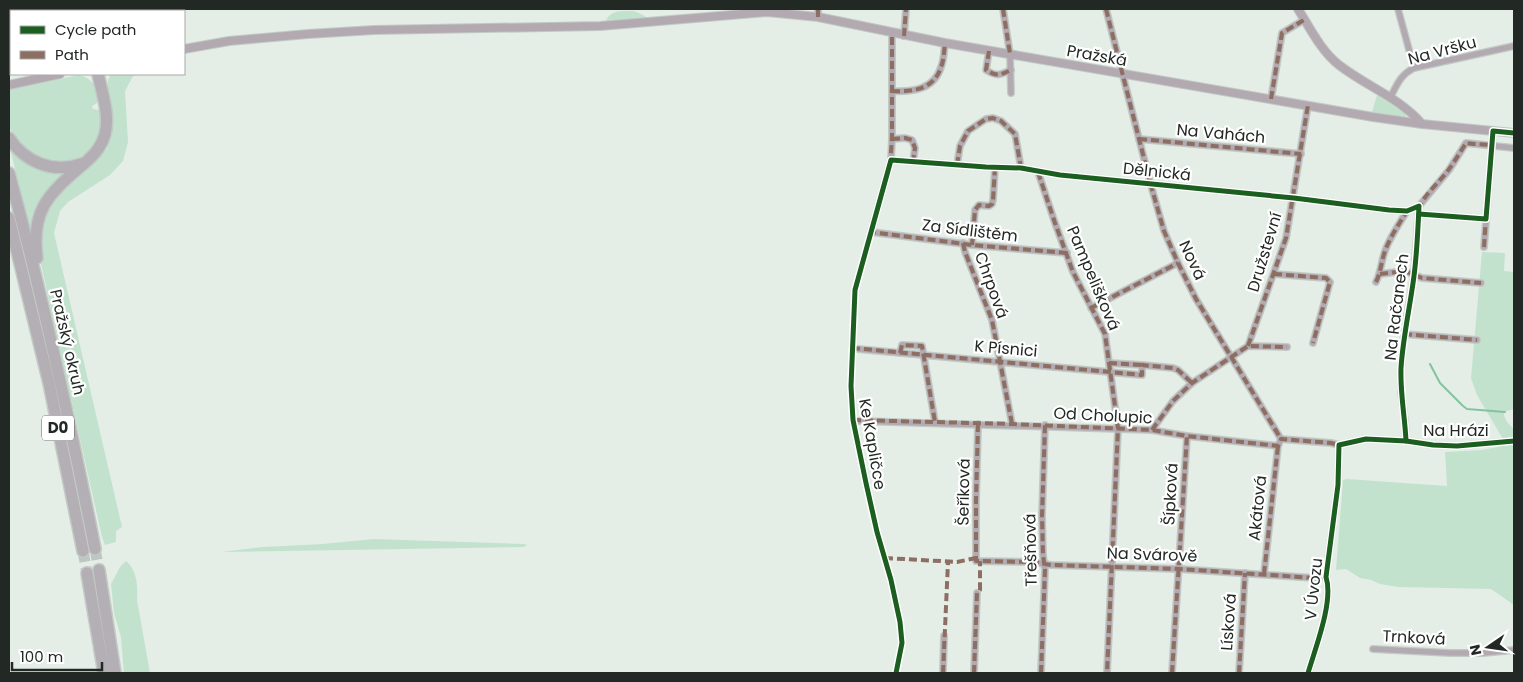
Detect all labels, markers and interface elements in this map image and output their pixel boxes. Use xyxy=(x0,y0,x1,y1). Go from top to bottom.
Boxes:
legend xyxy=(10,10,185,75)
text: Cycle path xyxy=(55,19,136,40)
street label: Na Vršku xyxy=(1405,30,1479,71)
street label: Pražská xyxy=(1065,39,1129,72)
text: Path xyxy=(55,44,89,65)
street label: Na Vahách xyxy=(1176,118,1266,149)
street label: Dělnická xyxy=(1122,156,1192,186)
street label: Družstevní xyxy=(1241,209,1287,295)
street label: Za Sídlištěm xyxy=(921,213,1019,248)
street label: Pampelišková xyxy=(1061,222,1126,334)
street label: Nová xyxy=(1173,237,1212,284)
street label: Chrpová xyxy=(969,249,1014,322)
street label: Na Račanech xyxy=(1379,252,1414,362)
street label: Pražský okruh xyxy=(44,287,91,397)
street label: K Písnici xyxy=(973,334,1038,363)
street label: Ke Kapličce xyxy=(853,397,892,492)
street label: Od Cholupic xyxy=(1053,401,1153,430)
road number: D0 xyxy=(42,416,74,440)
street label: Na Hrázi xyxy=(1423,419,1489,442)
street label: Šeříková xyxy=(951,458,976,526)
street label: Šípková xyxy=(1157,462,1184,526)
street label: Akátová xyxy=(1243,474,1272,542)
street label: Třešňová xyxy=(1018,513,1043,587)
street label: Na Svárově xyxy=(1106,541,1198,568)
street label: V Úvozu xyxy=(1299,557,1328,621)
street label: Lísková xyxy=(1215,593,1242,652)
north arrow xyxy=(1463,622,1513,672)
street label: Trnková xyxy=(1382,624,1446,651)
scale bar xyxy=(12,640,102,672)
text: N xyxy=(1464,643,1486,657)
text: 100 m xyxy=(20,646,63,667)

